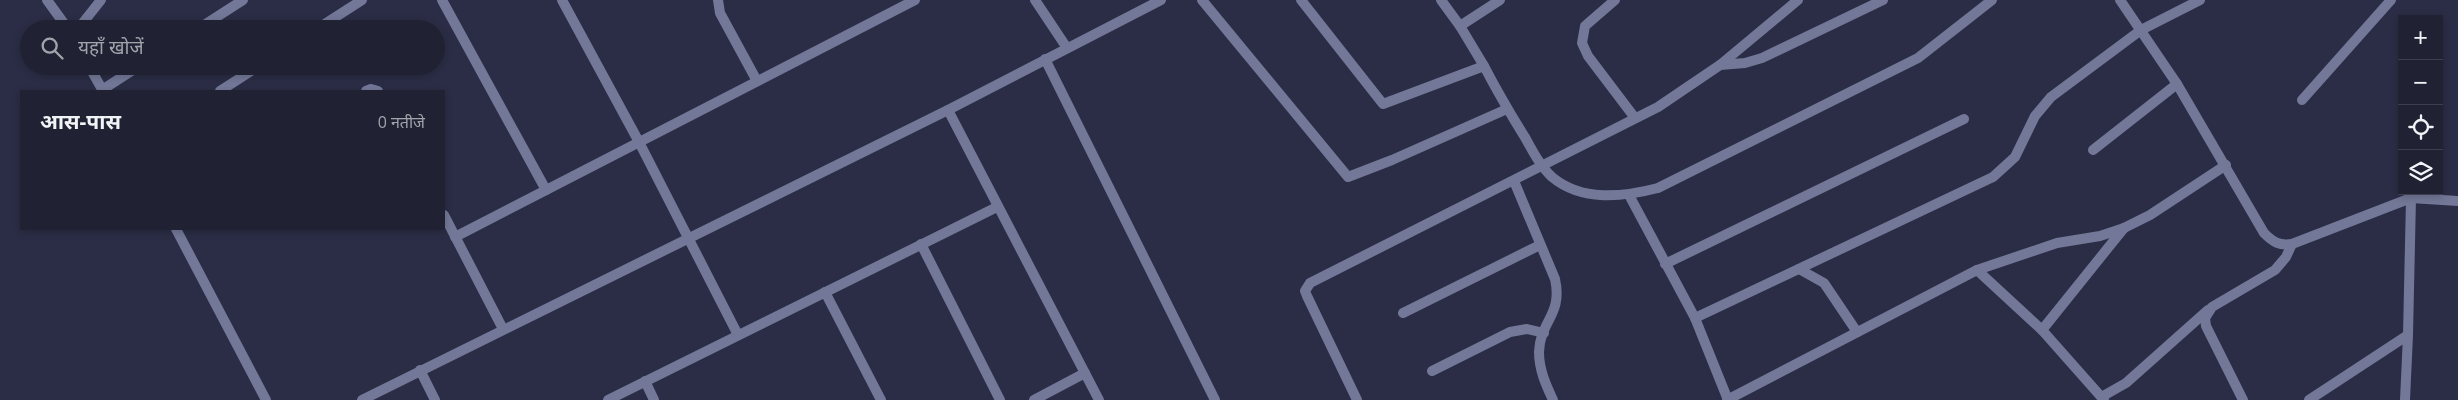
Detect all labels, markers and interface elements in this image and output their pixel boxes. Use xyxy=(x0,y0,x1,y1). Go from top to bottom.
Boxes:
map controls xyxy=(2398,15,2443,195)
button: + xyxy=(2398,15,2443,60)
search box xyxy=(20,20,445,75)
icon: search xyxy=(38,34,66,62)
text: यहाँ खोजें xyxy=(78,34,144,60)
button: − xyxy=(2398,60,2443,105)
button: locate xyxy=(2398,105,2443,150)
text: आस-पास xyxy=(40,107,121,135)
text: 0 नतीजे xyxy=(378,111,425,133)
button: layers xyxy=(2398,150,2443,195)

